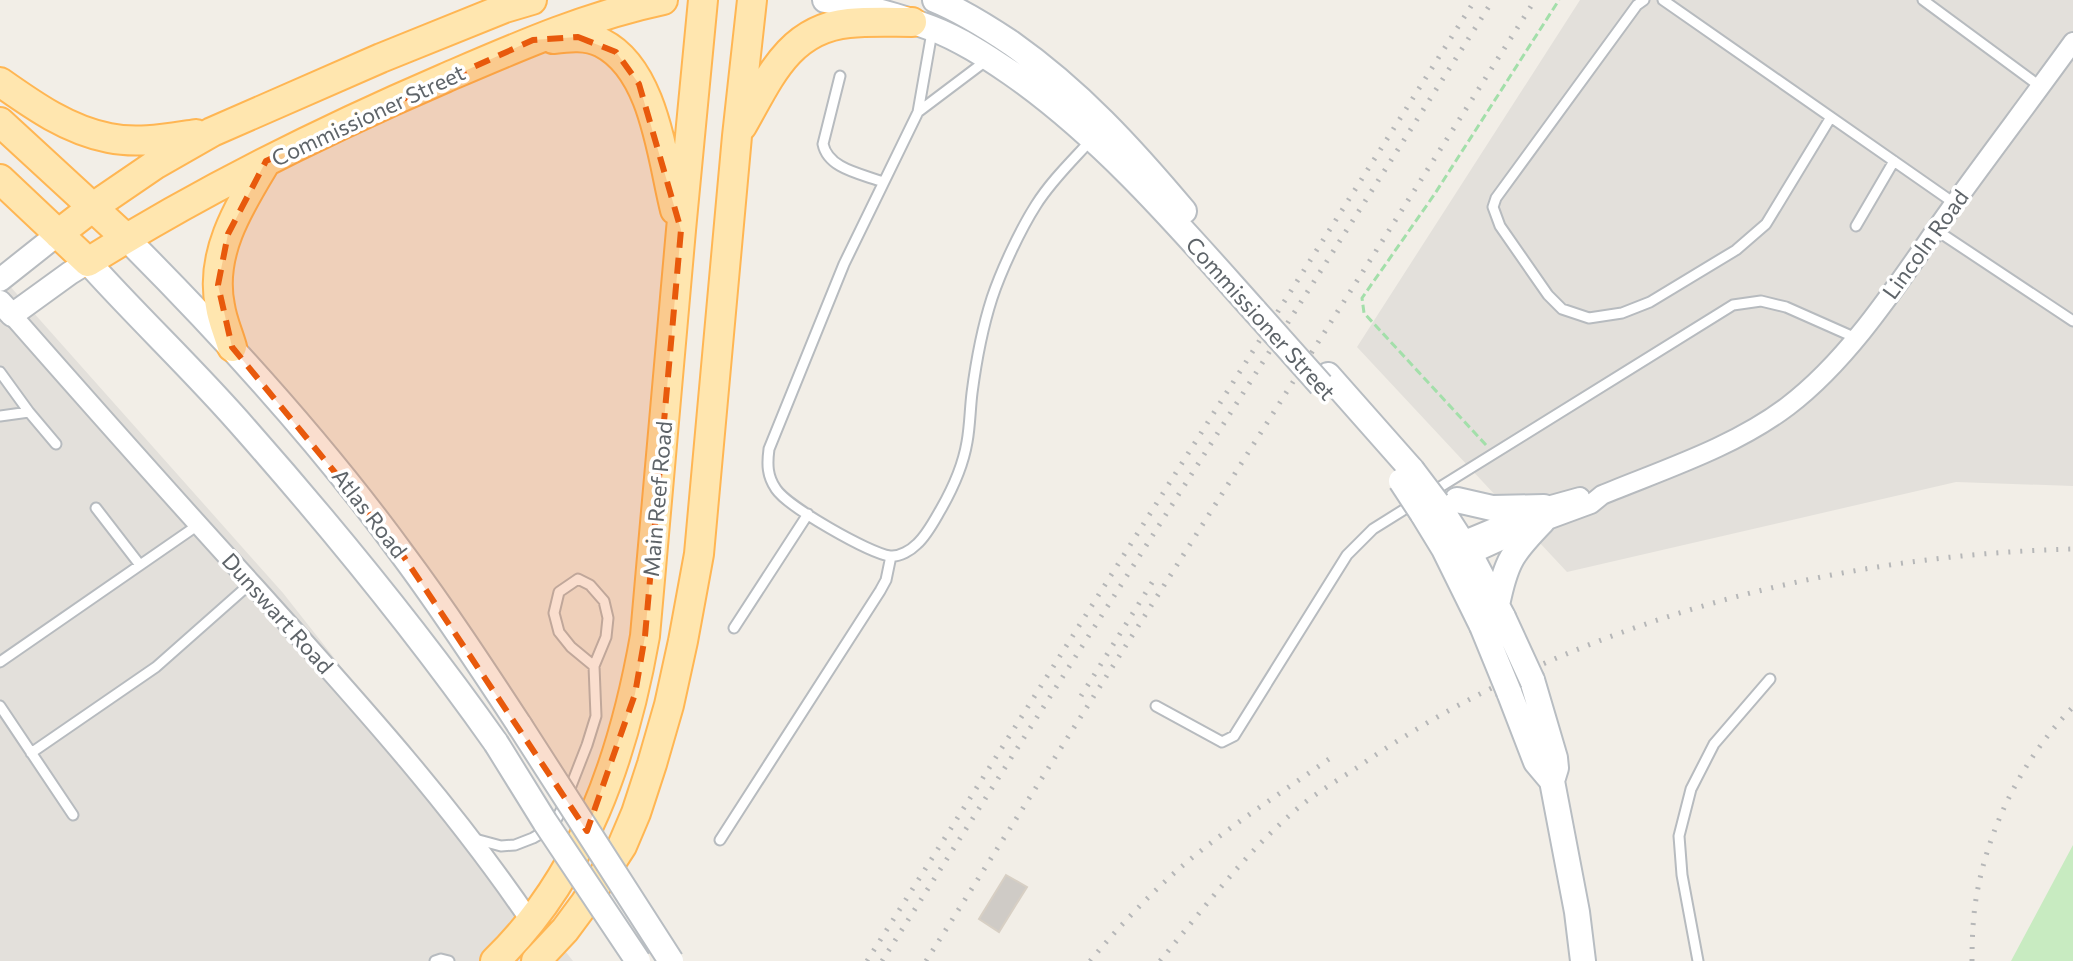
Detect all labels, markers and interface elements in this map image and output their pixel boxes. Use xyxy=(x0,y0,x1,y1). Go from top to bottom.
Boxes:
street label: Commissioner Street xyxy=(267,58,469,172)
street label: Lincoln Road xyxy=(1876,184,1974,304)
street label: Commissioner Street xyxy=(1181,231,1341,405)
street label: Main Reef Road xyxy=(637,420,677,578)
street label: Atlas Road xyxy=(327,463,413,563)
street label: Dunswart Road xyxy=(217,547,339,679)

